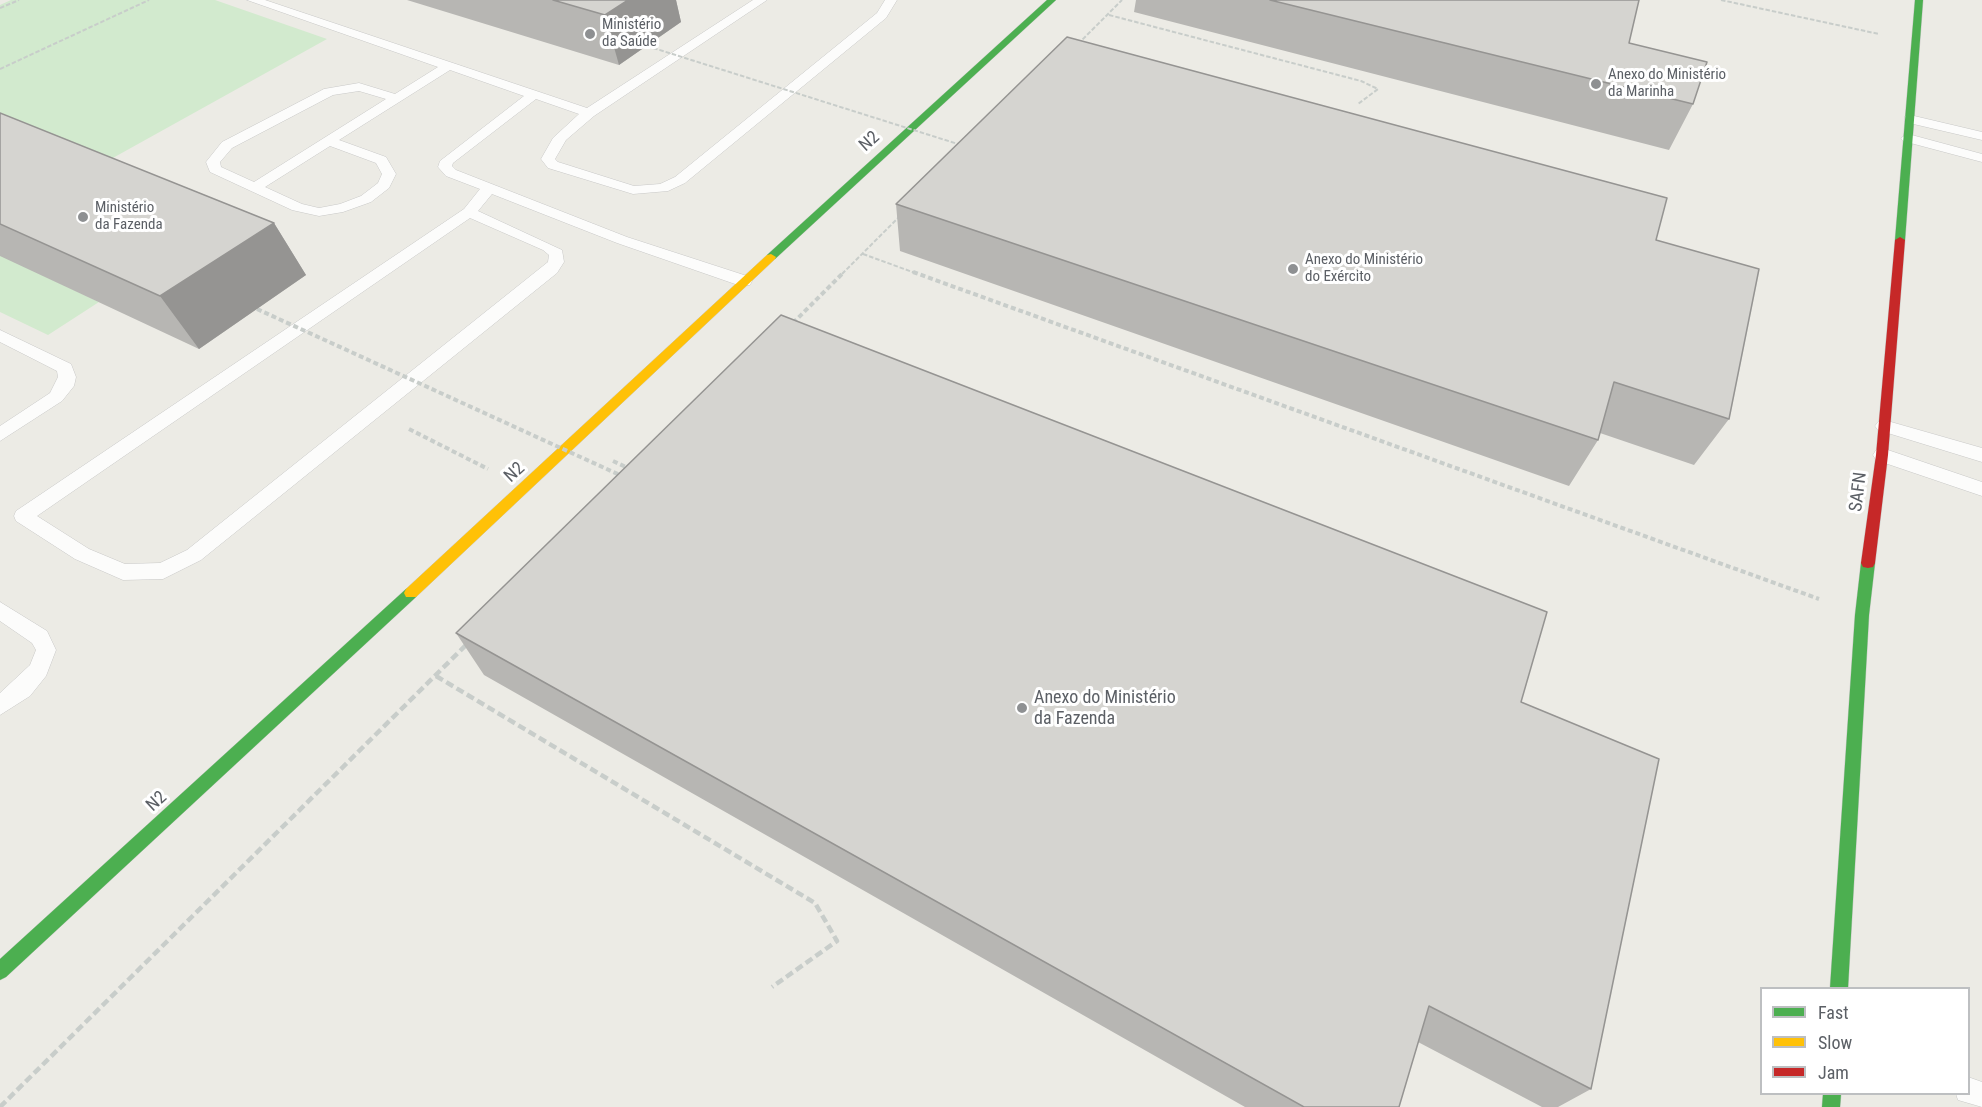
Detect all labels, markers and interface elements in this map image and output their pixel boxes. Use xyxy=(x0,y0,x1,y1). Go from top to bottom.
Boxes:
place label: Ministério da Saúde xyxy=(602,16,661,51)
marker: Ministério da Saúde xyxy=(583,27,597,41)
place label: Anexo do Ministério da Marinha xyxy=(1608,66,1726,101)
marker: Anexo do Ministério da Marinha xyxy=(1589,77,1603,91)
street label: N2 xyxy=(855,127,885,157)
place label: Ministério da Fazenda xyxy=(95,199,163,234)
marker: Ministério da Fazenda xyxy=(76,210,90,224)
place label: Anexo do Ministério do Exército xyxy=(1305,251,1423,286)
marker: Anexo do Ministério do Exército xyxy=(1286,262,1300,276)
street label: N2 xyxy=(500,458,530,488)
street label: SAFN xyxy=(1846,471,1872,513)
place label: Anexo do Ministério da Fazenda xyxy=(1034,687,1176,730)
marker: Anexo do Ministério da Fazenda xyxy=(1015,701,1029,715)
street label: N2 xyxy=(142,787,172,817)
legend xyxy=(1760,987,1970,1095)
text: Fast xyxy=(1818,1002,1849,1023)
text: Slow xyxy=(1818,1032,1852,1053)
text: Jam xyxy=(1818,1062,1849,1083)

